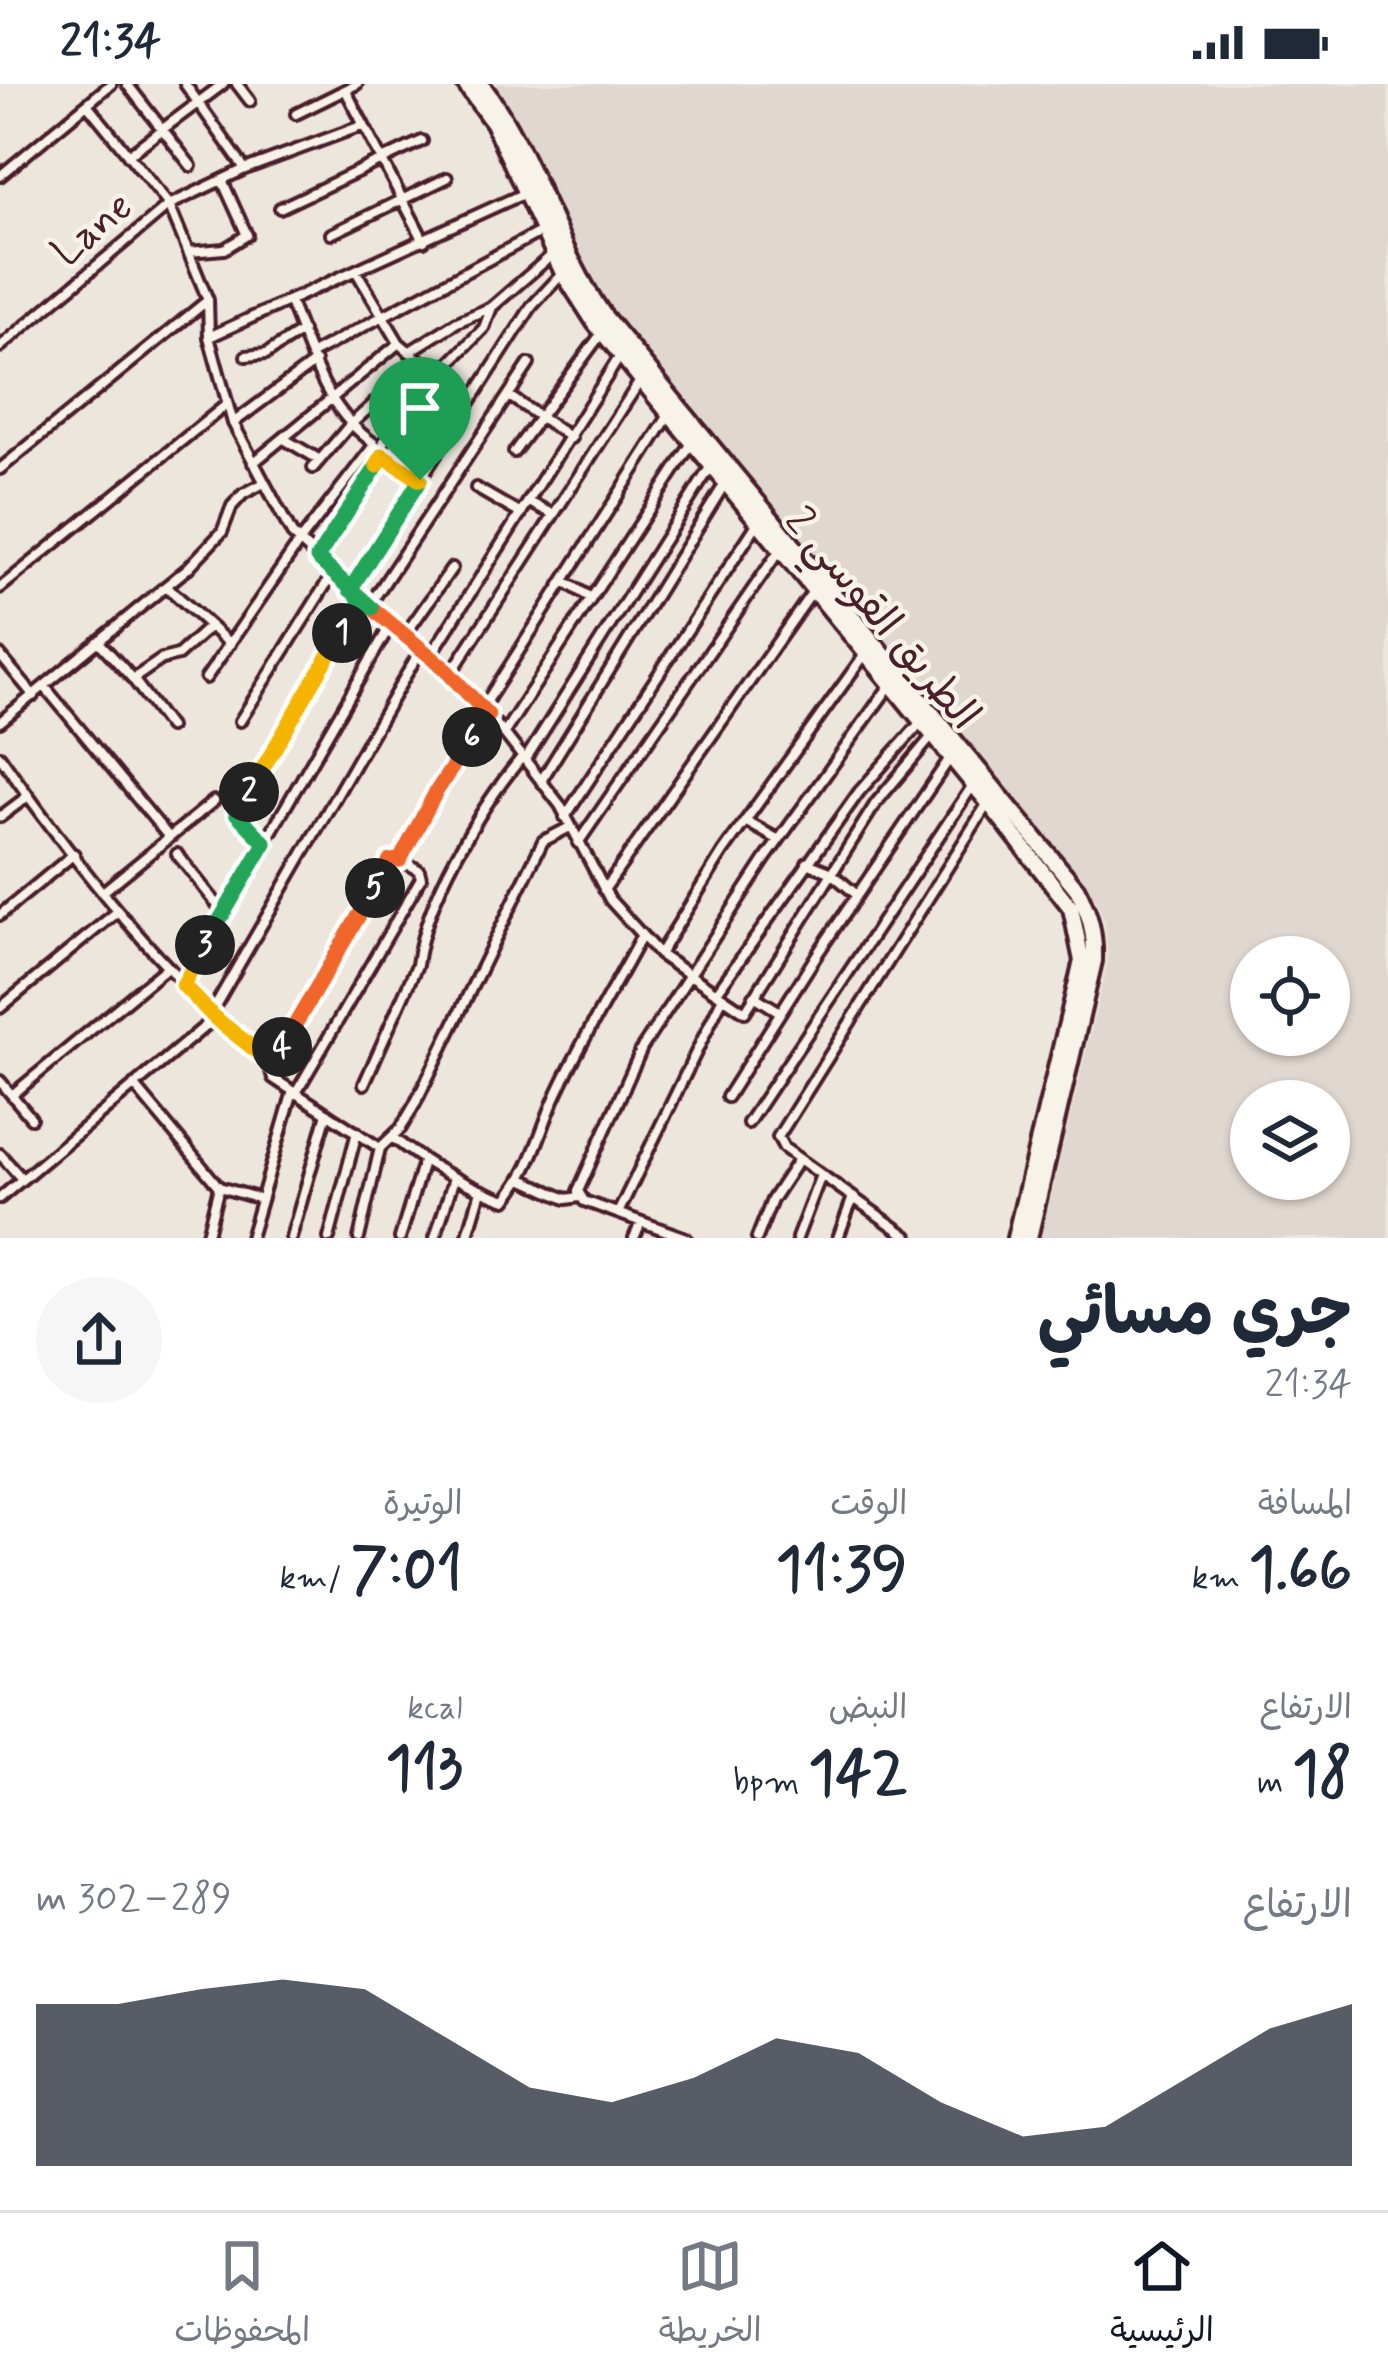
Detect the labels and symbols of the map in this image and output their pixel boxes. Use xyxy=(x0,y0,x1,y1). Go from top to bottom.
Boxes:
street label: Lane xyxy=(41,180,145,280)
pin xyxy=(369,357,471,480)
street label: الطريق القوسي 2 xyxy=(767,496,991,746)
pin: 1 xyxy=(312,603,372,663)
pin: 6 xyxy=(442,707,502,767)
pin: 2 xyxy=(219,762,279,822)
pin: 5 xyxy=(345,858,405,918)
pin: 3 xyxy=(175,915,235,975)
pin: 4 xyxy=(252,1017,312,1077)

